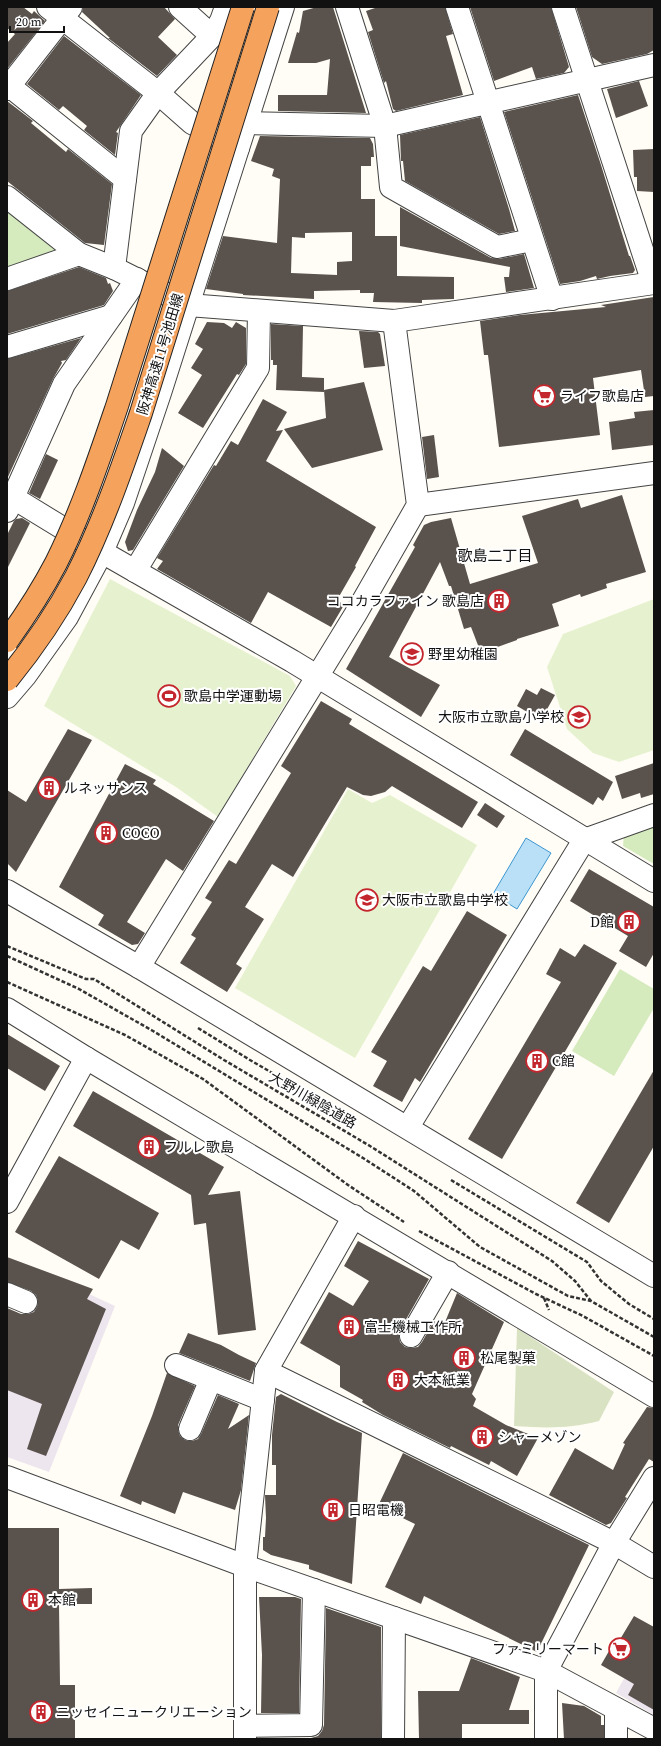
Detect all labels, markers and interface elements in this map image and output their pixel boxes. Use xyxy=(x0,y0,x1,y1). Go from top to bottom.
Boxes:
scale bar xyxy=(10,8,64,34)
text: 20 m xyxy=(16,14,42,30)
street label: 阪神高速11号池田線 xyxy=(132,291,188,417)
supermarket icon: ライフ歌島店 xyxy=(531,383,557,409)
place label: ライフ歌島店 xyxy=(560,386,644,406)
district label: 歌島二丁目 xyxy=(457,545,533,566)
building icon: ココカラファイン 歌島店 xyxy=(486,588,512,614)
place label: ココカラファイン 歌島店 xyxy=(327,591,484,611)
school or university icon: 野里幼稚園 xyxy=(399,641,425,667)
place label: 野里幼稚園 xyxy=(428,644,498,664)
sports icon: 歌島中学運動場 xyxy=(156,683,182,709)
place label: 歌島中学運動場 xyxy=(184,686,282,706)
school or university icon: 大阪市立歌島小学校 xyxy=(566,704,592,730)
place label: 大阪市立歌島小学校 xyxy=(438,707,564,727)
building icon: ルネッサンス xyxy=(36,775,62,801)
place label: ルネッサンス xyxy=(64,778,148,798)
building icon: COCO xyxy=(93,820,119,846)
place label: COCO xyxy=(122,823,160,843)
school or university icon: 大阪市立歌島中学校 xyxy=(354,887,380,913)
place label: 大阪市立歌島中学校 xyxy=(382,890,508,910)
building icon: D館 xyxy=(616,909,642,935)
place label: D館 xyxy=(590,912,614,932)
building icon: C館 xyxy=(524,1048,550,1074)
place label: C館 xyxy=(552,1051,575,1071)
street label: 大野川緑陰道路 xyxy=(266,1067,360,1133)
building icon: フルレ歌島 xyxy=(136,1134,162,1160)
place label: フルレ歌島 xyxy=(164,1137,234,1157)
building icon: 富士機械工作所 xyxy=(336,1314,362,1340)
place label: 富士機械工作所 xyxy=(364,1317,462,1337)
building icon: 松尾製菓 xyxy=(451,1345,477,1371)
place label: 松尾製菓 xyxy=(480,1348,536,1368)
building icon: 大本紙業 xyxy=(385,1367,411,1393)
place label: 大本紙業 xyxy=(414,1370,470,1390)
building icon: シャーメゾン xyxy=(469,1424,495,1450)
place label: シャーメゾン xyxy=(498,1427,581,1447)
building icon: 日昭電機 xyxy=(320,1497,346,1523)
place label: 日昭電機 xyxy=(348,1500,404,1520)
building icon: 本館 xyxy=(20,1587,46,1613)
place label: 本館 xyxy=(48,1590,76,1610)
supermarket icon: ファミリーマート xyxy=(607,1636,633,1662)
place label: ファミリーマート xyxy=(492,1639,604,1659)
building icon: ニッセイニュークリエーション xyxy=(28,1699,54,1725)
place label: ニッセイニュークリエーション xyxy=(56,1702,252,1722)

